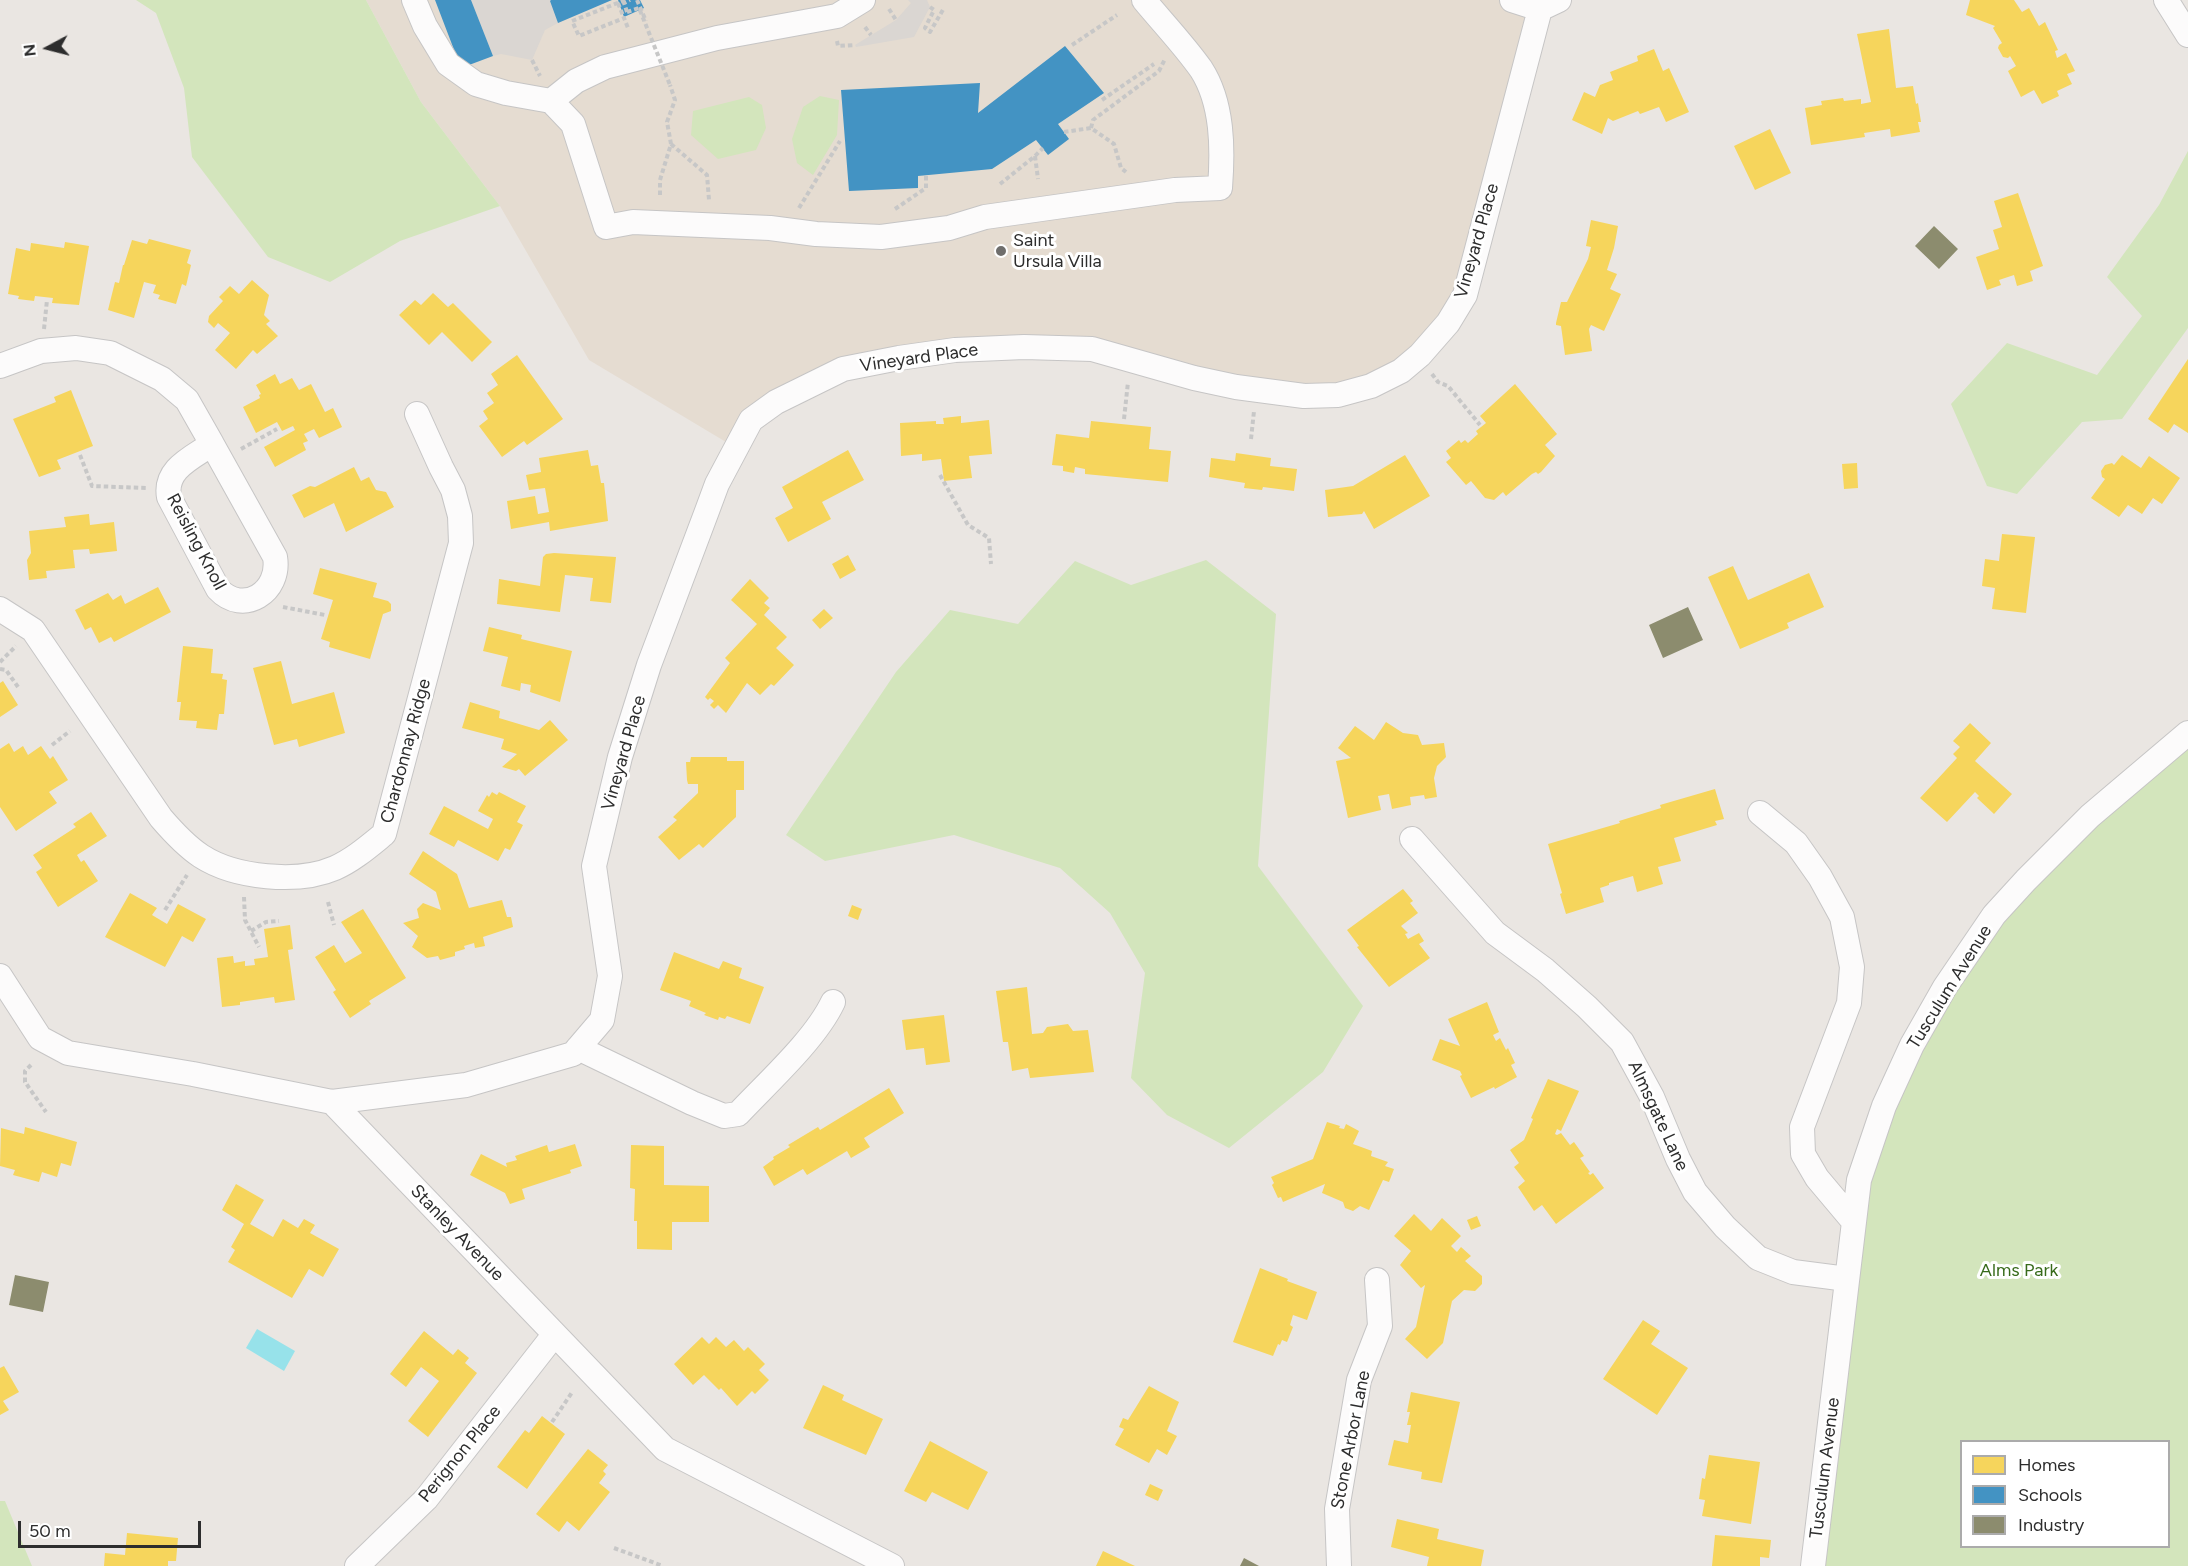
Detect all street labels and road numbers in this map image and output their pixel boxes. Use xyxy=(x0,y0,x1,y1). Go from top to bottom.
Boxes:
street label: Vineyard Place xyxy=(1450,181,1504,301)
street label: Vineyard Place xyxy=(859,339,979,377)
street label: Reisling Knoll xyxy=(162,490,230,594)
street label: Chardonnay Ridge xyxy=(376,676,436,826)
street label: Vineyard Place xyxy=(597,693,651,813)
street label: Tusculum Avenue xyxy=(1903,921,1997,1053)
street label: Almsgate Lane xyxy=(1623,1057,1693,1175)
street label: Stanley Avenue xyxy=(406,1180,508,1286)
street label: Stone Arbor Lane xyxy=(1327,1369,1375,1511)
street label: Tusculum Avenue xyxy=(1806,1396,1844,1540)
street label: Perignon Place xyxy=(414,1401,506,1507)

